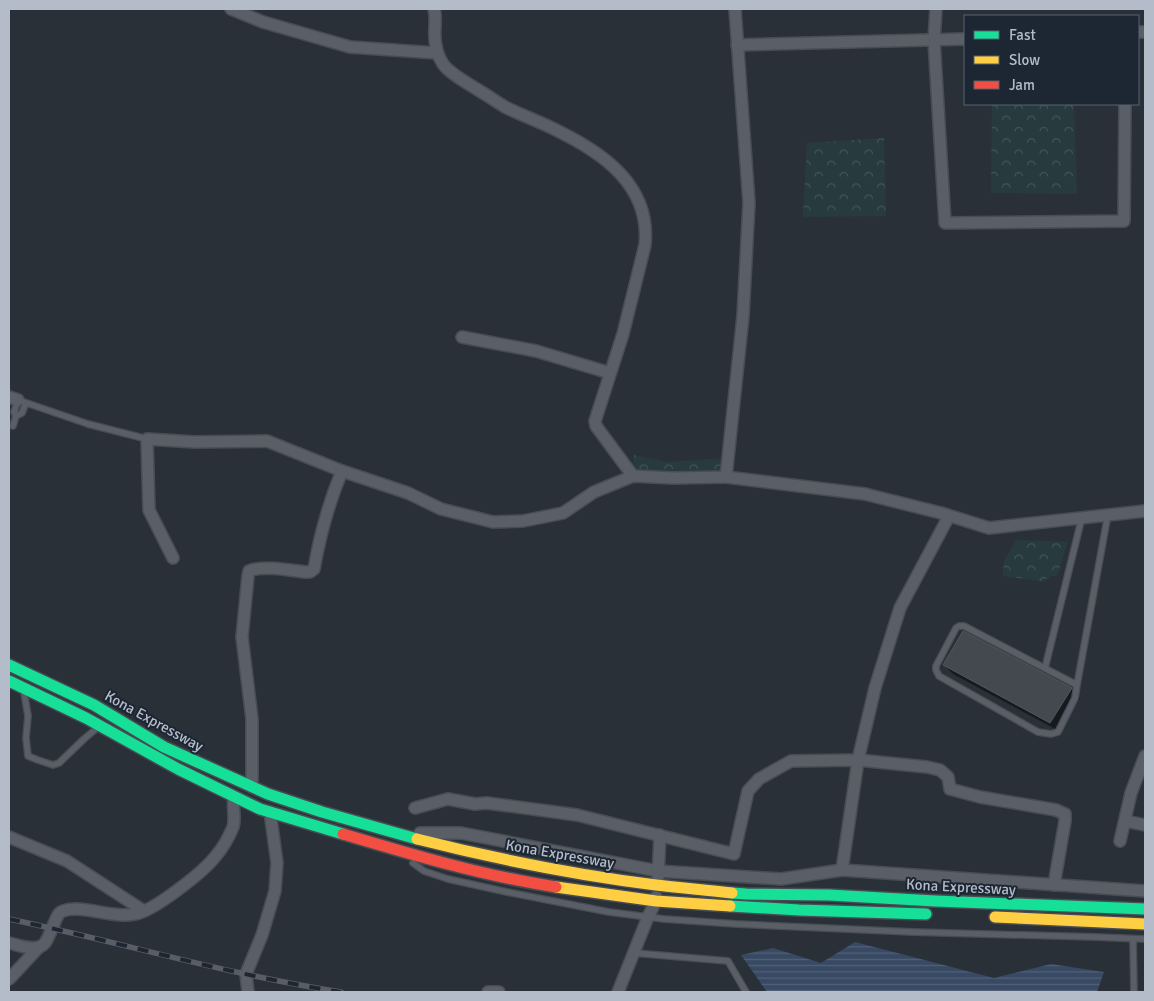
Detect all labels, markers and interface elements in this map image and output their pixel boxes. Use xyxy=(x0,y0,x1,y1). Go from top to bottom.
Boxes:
legend xyxy=(964,15,1139,105)
text: Fast xyxy=(1009,26,1036,44)
text: Slow xyxy=(1009,51,1040,69)
text: Jam xyxy=(1009,76,1035,94)
street label: Kona Expressway xyxy=(102,686,206,756)
street label: Kona Expressway xyxy=(504,836,616,872)
street label: Kona Expressway xyxy=(906,875,1016,899)

